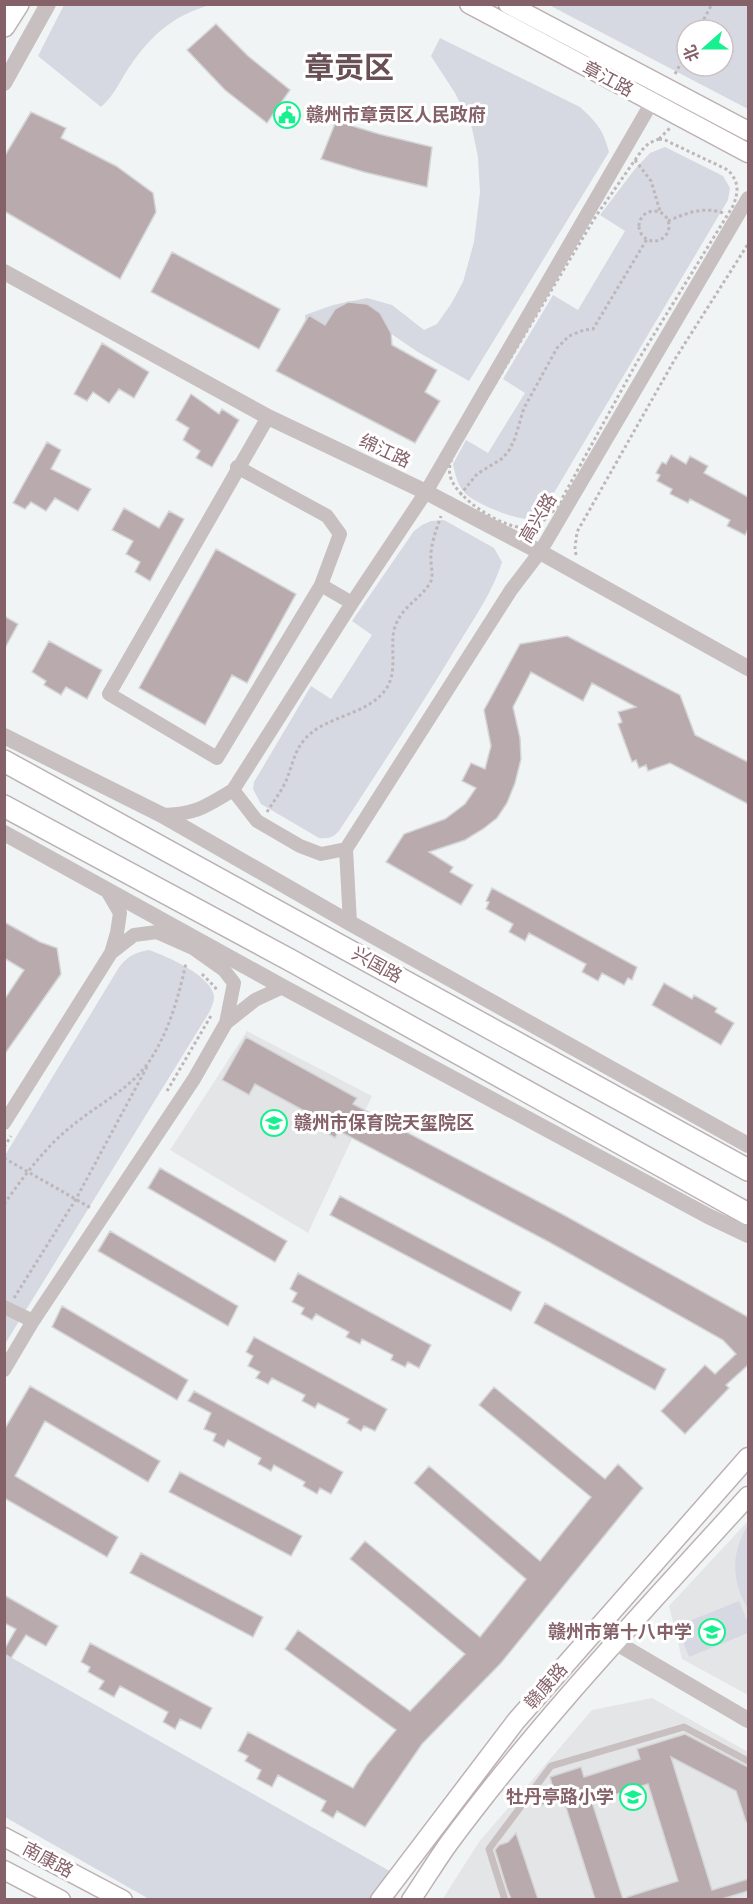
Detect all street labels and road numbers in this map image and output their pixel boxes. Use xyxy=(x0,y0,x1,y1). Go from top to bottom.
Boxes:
street label: 章江路 xyxy=(579,57,637,101)
street label: 绵江路 xyxy=(356,431,414,471)
street label: 高兴路 xyxy=(516,490,560,546)
street label: 兴国路 xyxy=(349,943,405,987)
street label: 赣康路 xyxy=(521,1659,571,1713)
street label: 南康路 xyxy=(19,1838,77,1882)

